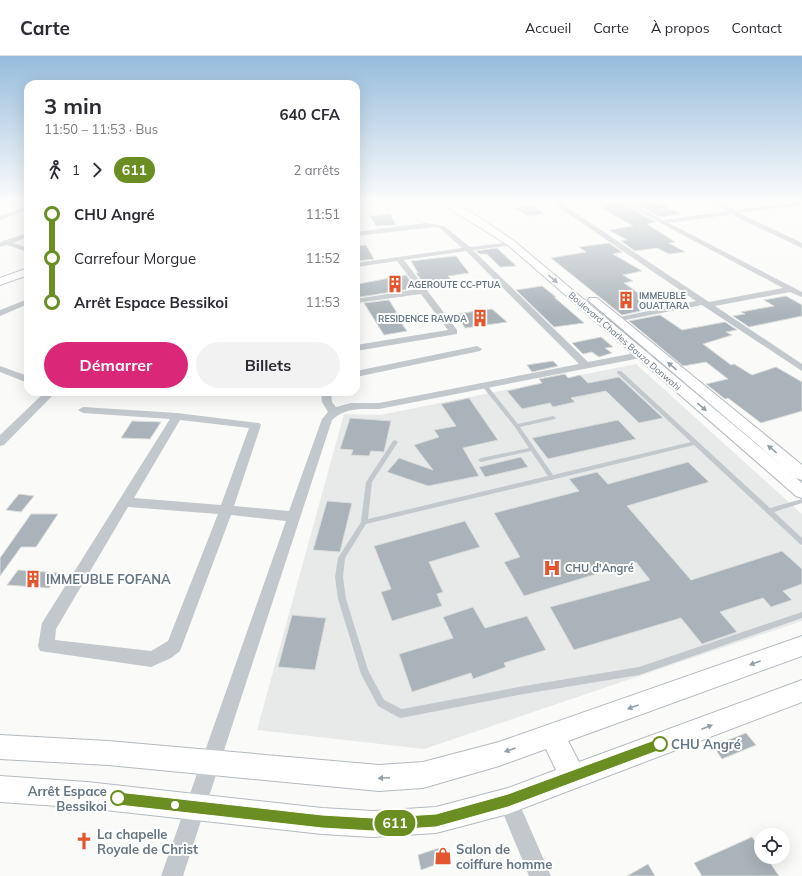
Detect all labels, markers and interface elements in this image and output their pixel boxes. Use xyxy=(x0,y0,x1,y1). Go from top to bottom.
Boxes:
text: Carte xyxy=(20,16,70,40)
text: Accueil xyxy=(525,19,571,37)
text: Carte xyxy=(593,19,629,37)
text: À propos xyxy=(651,19,710,37)
text: Contact xyxy=(732,19,782,37)
text: 3 min xyxy=(44,92,102,120)
text: 640 CFA xyxy=(280,105,340,124)
text: 11:50 – 11:53 · Bus xyxy=(44,121,158,137)
icon: walk xyxy=(44,159,66,181)
icon: forward xyxy=(86,159,108,181)
text: 611 xyxy=(122,161,147,179)
text: 1 xyxy=(72,162,80,178)
text: 2 arrêts xyxy=(294,162,340,178)
text: CHU Angré xyxy=(74,205,155,224)
text: 11:51 xyxy=(306,206,340,222)
text: Carrefour Morgue xyxy=(74,249,196,268)
text: 11:52 xyxy=(306,250,340,266)
building icon: AGEROUTE CC-PTUA xyxy=(385,274,405,294)
one-way arrow xyxy=(548,274,557,283)
place label: AGEROUTE CC-PTUA xyxy=(408,279,501,290)
street label: Boulevard Charles Bauza Donwahi xyxy=(567,289,683,393)
building icon: IMMEUBLE OUATTARA xyxy=(616,290,636,310)
place label: IMMEUBLE OUATTARA xyxy=(639,290,689,311)
text: Arrêt Espace Bessikoi xyxy=(74,293,228,312)
text: 11:53 xyxy=(306,294,340,310)
building icon: RESIDENCE RAWDA xyxy=(470,308,490,328)
place label: RESIDENCE RAWDA xyxy=(378,313,467,324)
button: Démarrer xyxy=(44,342,188,388)
button: Billets xyxy=(196,342,340,388)
one-way arrow xyxy=(667,361,677,370)
one-way arrow xyxy=(697,403,708,412)
one-way arrow xyxy=(767,444,777,453)
hospital icon: CHU d'Angré xyxy=(542,558,562,578)
place label: CHU d'Angré xyxy=(565,561,634,575)
building icon: IMMEUBLE FOFANA xyxy=(23,569,43,589)
place label: IMMEUBLE FOFANA xyxy=(46,571,171,587)
one-way arrow xyxy=(749,660,761,666)
one-way arrow xyxy=(626,704,638,710)
one-way arrow xyxy=(702,723,714,729)
marker: CHU Angré xyxy=(652,736,668,752)
place label: CHU Angré xyxy=(671,736,741,752)
one-way arrow xyxy=(504,748,516,754)
one-way arrow xyxy=(378,774,390,781)
place label: Arrêt Espace Bessikoi xyxy=(28,783,107,814)
marker: Arrêt Espace Bessikoi xyxy=(110,790,126,806)
unlabelled marker xyxy=(169,799,181,811)
line badge: 611 xyxy=(372,810,418,836)
text: 611 xyxy=(382,814,408,832)
place label: La chapelle Royale de Christ xyxy=(97,826,198,858)
map controls xyxy=(754,828,790,864)
button: locate xyxy=(754,828,790,864)
church icon: La chapelle Royale de Christ xyxy=(74,831,94,851)
place label: Salon de coiffure homme xyxy=(456,841,552,872)
shop icon: Salon de coiffure homme xyxy=(433,846,453,866)

